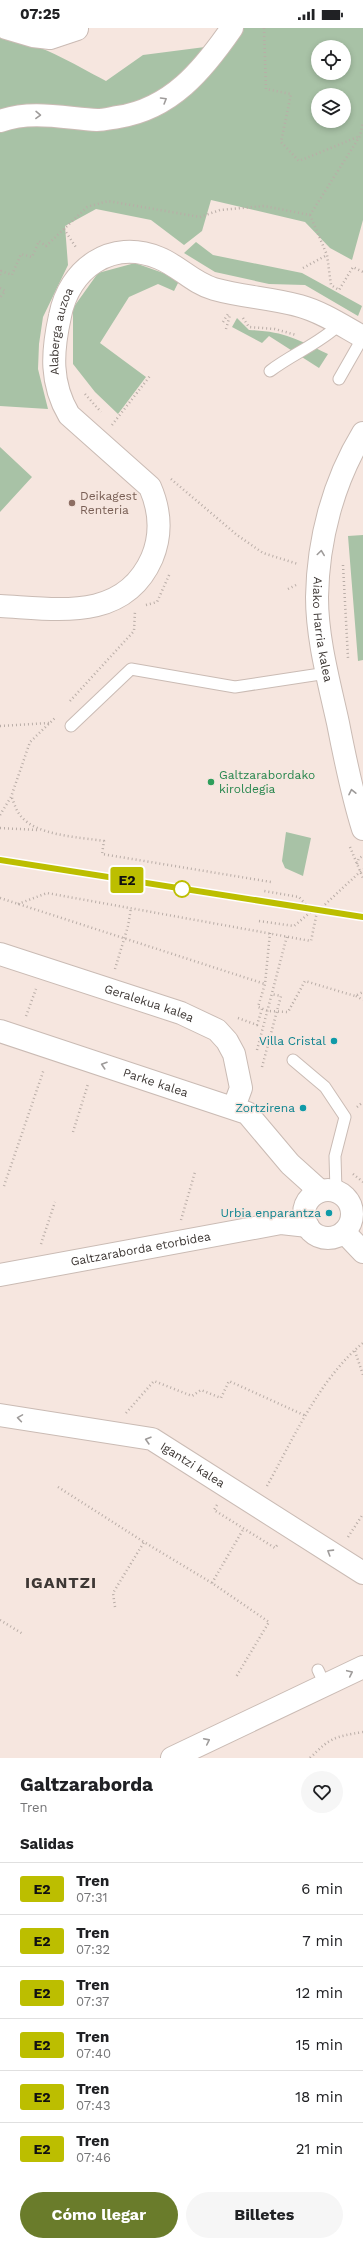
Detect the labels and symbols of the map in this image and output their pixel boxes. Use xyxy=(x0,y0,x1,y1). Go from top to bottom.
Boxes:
one-way arrow xyxy=(160,98,167,105)
one-way arrow xyxy=(35,111,41,119)
street label: Alaberga auzoa xyxy=(47,285,76,376)
place label: Deikagest Renteria xyxy=(80,489,137,517)
marker: Deikagest Renteria xyxy=(67,498,77,508)
one-way arrow xyxy=(316,550,325,556)
street label: Aiako Harria kalea xyxy=(310,576,336,684)
place label: Galtzarabordako kiroldegia xyxy=(219,768,315,796)
marker: Galtzarabordako kiroldegia xyxy=(206,777,216,787)
one-way arrow xyxy=(349,789,357,795)
line badge: E2 xyxy=(109,867,145,893)
unlabelled marker xyxy=(173,880,191,898)
street label: Geralekua kalea xyxy=(103,982,196,1025)
place label: Villa Cristal xyxy=(259,1034,326,1048)
marker: Villa Cristal xyxy=(329,1036,339,1046)
one-way arrow xyxy=(100,1061,107,1070)
street label: Parke kalea xyxy=(121,1065,190,1100)
place label: Zortzirena xyxy=(236,1101,295,1115)
marker: Zortzirena xyxy=(298,1103,308,1113)
place label: Urbia enparantza xyxy=(221,1206,321,1220)
marker: Urbia enparantza xyxy=(324,1208,334,1218)
street label: Galtzaraborda etorbidea xyxy=(69,1229,212,1269)
one-way arrow xyxy=(17,1414,24,1423)
one-way arrow xyxy=(145,1436,152,1445)
street label: Igantzi kalea xyxy=(158,1439,228,1491)
one-way arrow xyxy=(327,1549,334,1557)
district label: IGANTZI xyxy=(25,1573,97,1592)
one-way arrow xyxy=(346,1670,353,1678)
one-way arrow xyxy=(203,1738,211,1746)

